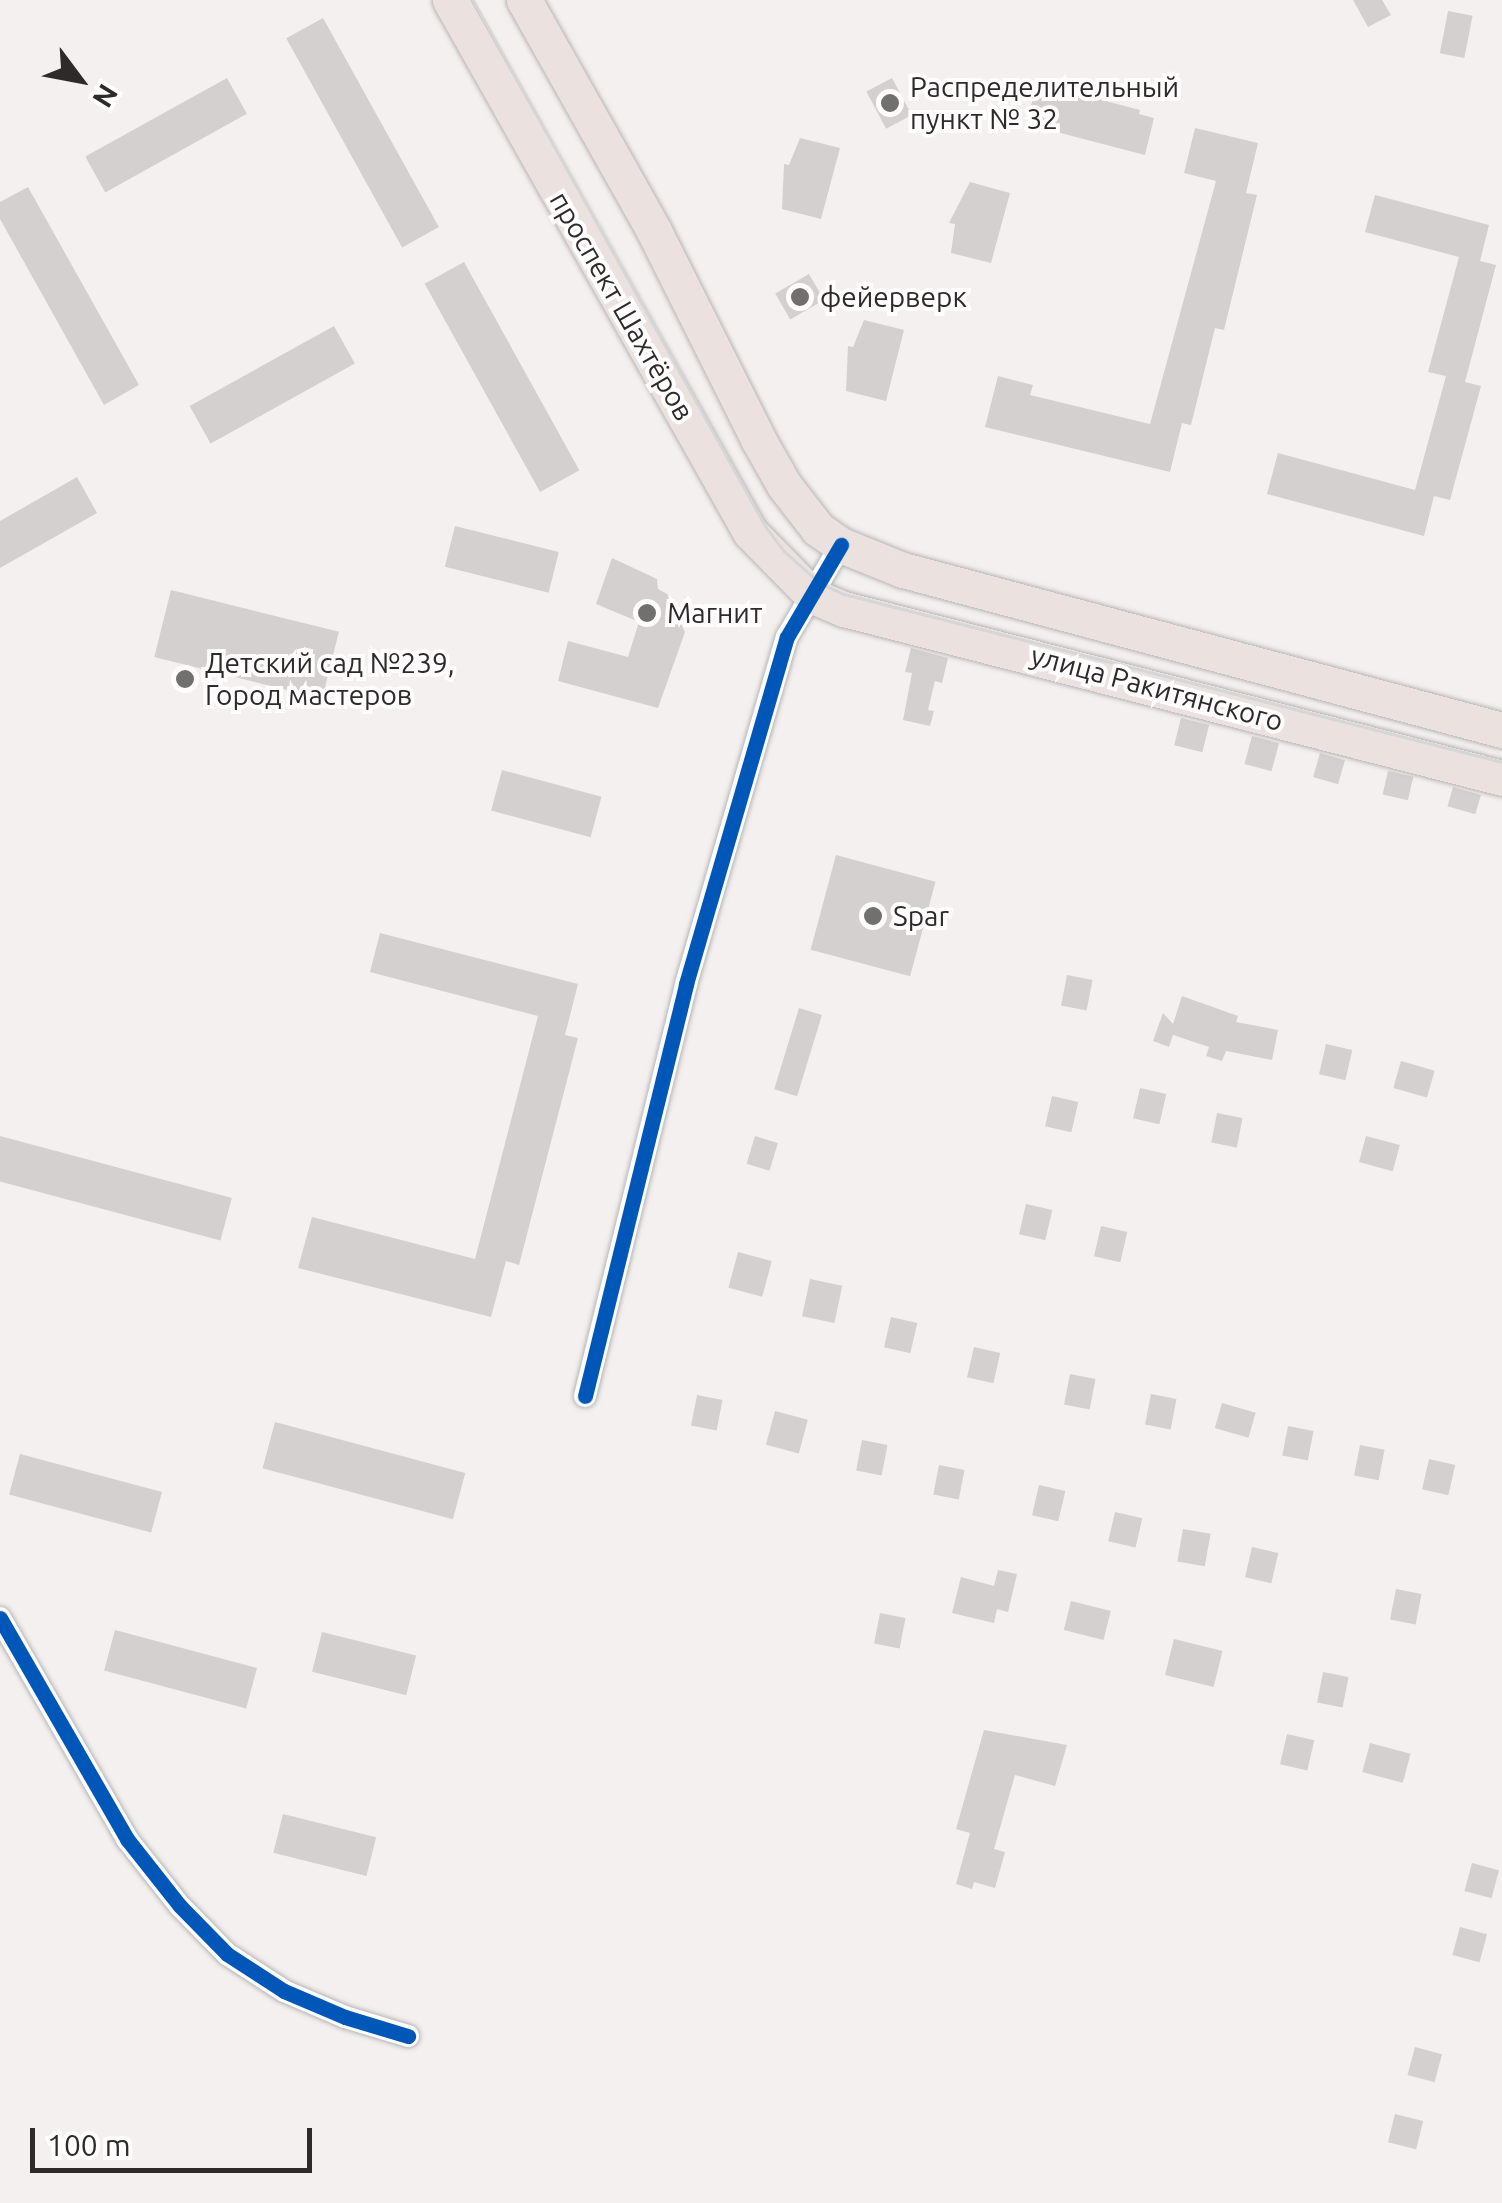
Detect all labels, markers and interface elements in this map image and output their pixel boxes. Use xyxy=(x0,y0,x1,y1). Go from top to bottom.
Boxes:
north arrow xyxy=(30,30,130,130)
place label: Распределительный пункт № 32 xyxy=(910,70,1179,136)
text: N xyxy=(87,79,125,113)
marker: Распределительный пункт № 32 xyxy=(879,92,901,114)
street label: проспект Шахтёров xyxy=(543,186,701,426)
place label: фейерверк xyxy=(820,280,967,314)
marker: фейерверк xyxy=(789,286,811,308)
place label: Магнит xyxy=(667,596,762,630)
marker: Магнит xyxy=(636,602,658,624)
street label: улица Ракитянского xyxy=(1027,638,1287,738)
place label: Детский сад №239, Город мастеров xyxy=(205,646,455,712)
marker: Детский сад №239, Город мастеров xyxy=(174,668,196,690)
place label: Spar xyxy=(893,899,949,933)
marker: Spar xyxy=(862,905,884,927)
scale bar xyxy=(35,2108,318,2170)
text: 100 m xyxy=(47,2128,131,2162)

